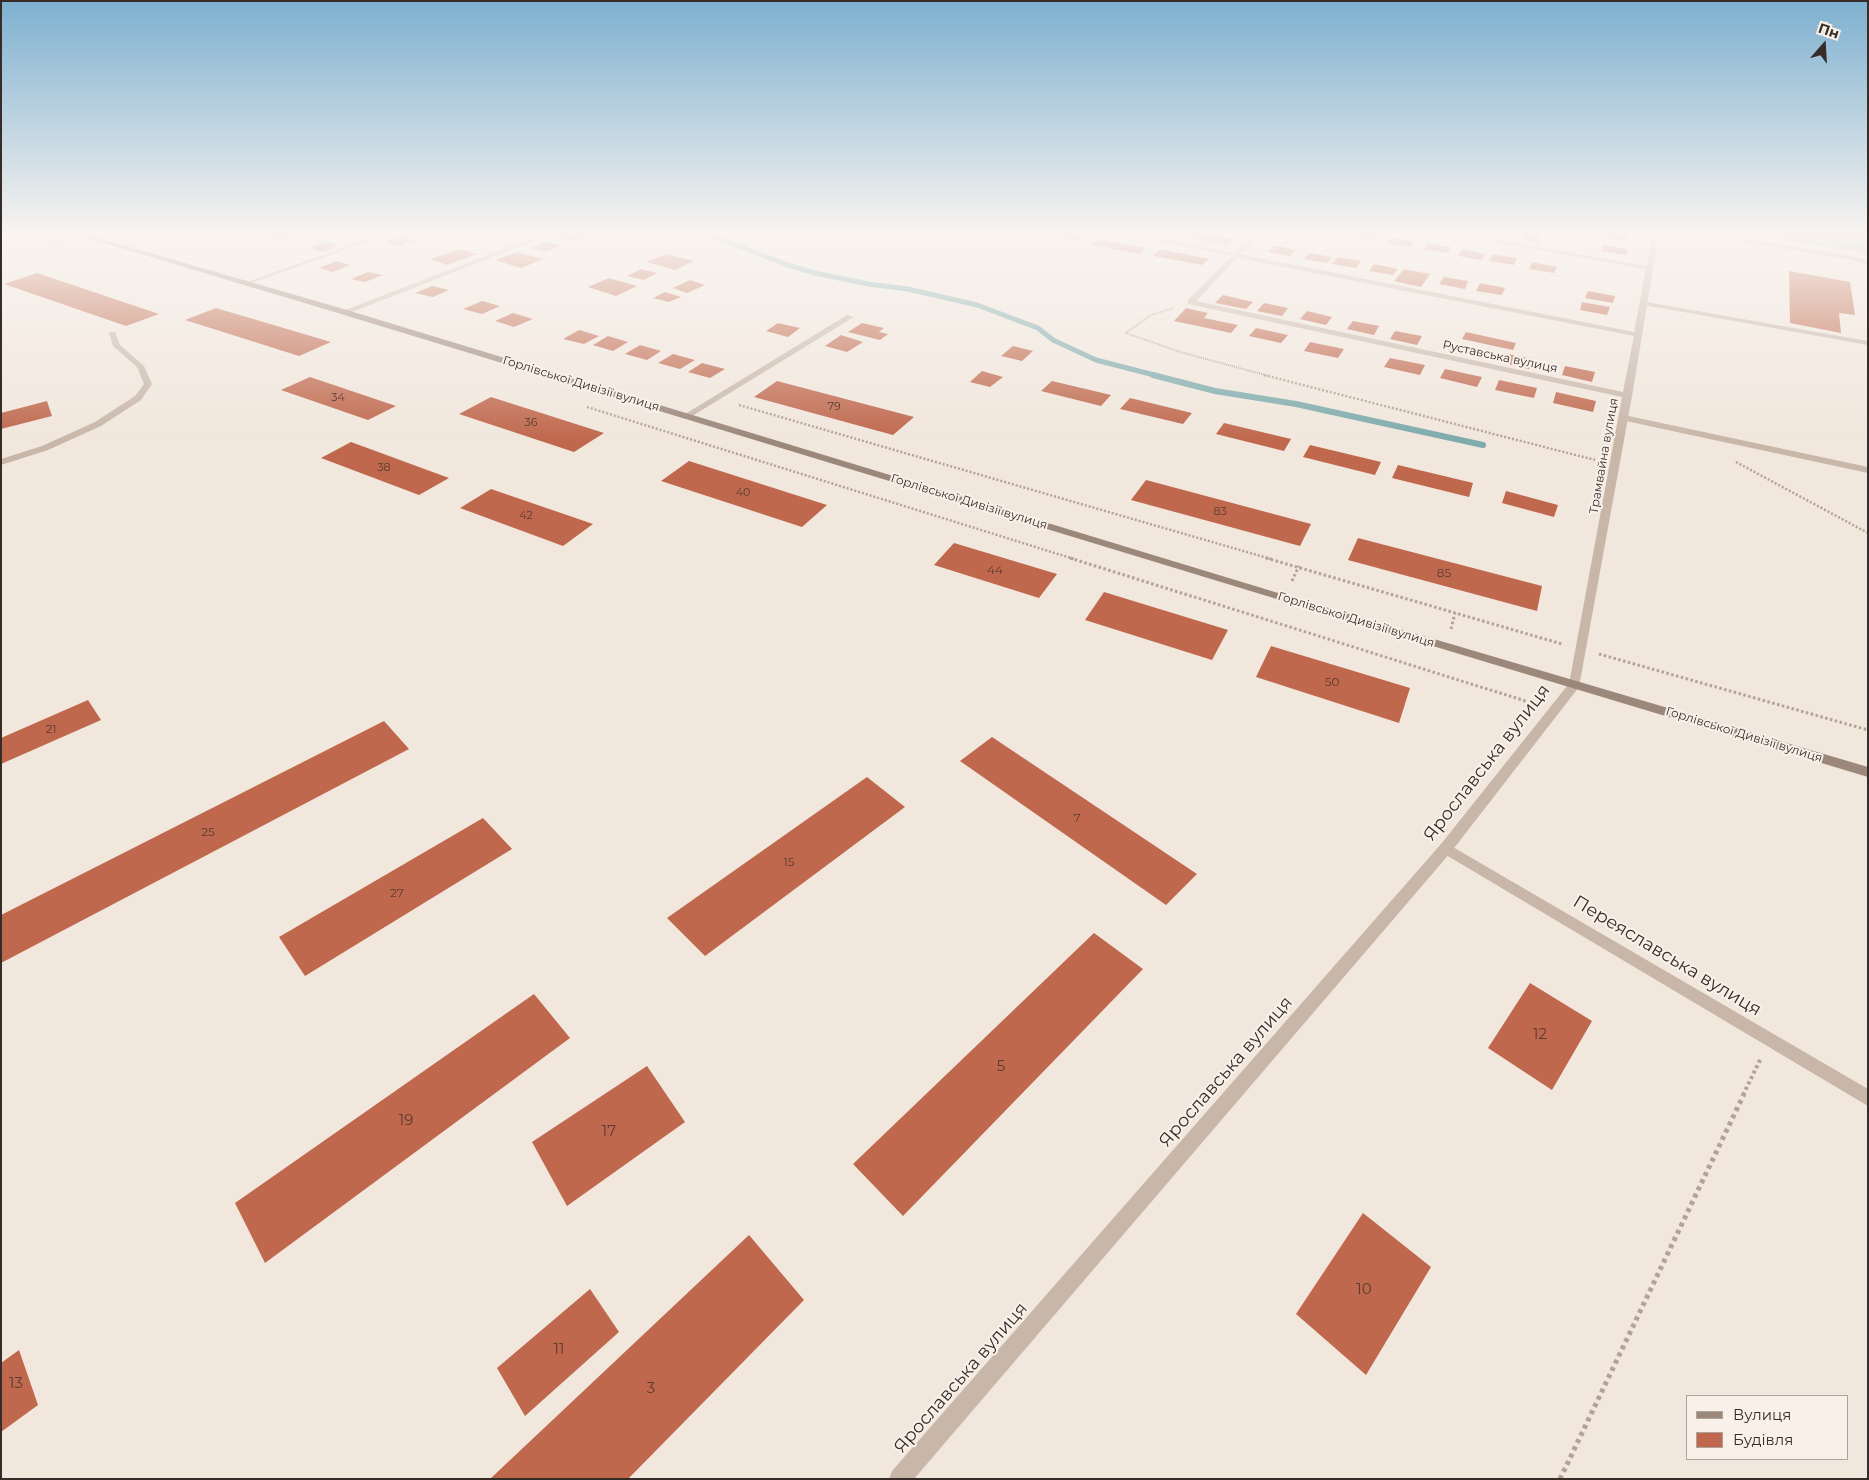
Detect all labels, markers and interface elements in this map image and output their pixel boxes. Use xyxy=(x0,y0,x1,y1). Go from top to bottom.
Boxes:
text: Пн xyxy=(1816,19,1842,43)
north arrow xyxy=(1799,20,1849,70)
street label: Руставська вулиця xyxy=(1441,338,1559,376)
street label: Горлівської Дивізії вулиця xyxy=(501,353,661,415)
house number: 34 xyxy=(331,391,345,405)
street label: Трамвайна вулиця xyxy=(1587,397,1621,515)
house number: 79 xyxy=(827,400,841,414)
house number: 36 xyxy=(525,416,537,430)
house number: 38 xyxy=(377,461,391,475)
street label: Горлівської Дивізії вулиця xyxy=(889,471,1049,533)
house number: 40 xyxy=(736,486,750,500)
house number: 83 xyxy=(1213,505,1227,519)
house number: 42 xyxy=(519,509,533,523)
house number: 44 xyxy=(987,563,1003,577)
house number: 85 xyxy=(1437,566,1451,580)
street label: Горлівської Дивізії вулиця xyxy=(1276,589,1436,651)
house number: 50 xyxy=(1325,675,1339,689)
street label: Ярославська вулиця xyxy=(1419,680,1555,846)
street label: Горлівської Дивізії вулиця xyxy=(1664,704,1824,766)
house number: 21 xyxy=(45,722,57,736)
house number: 7 xyxy=(1073,811,1081,825)
house number: 25 xyxy=(201,825,215,839)
house number: 15 xyxy=(783,855,795,869)
house number: 27 xyxy=(390,886,404,900)
street label: Переяславська вулиця xyxy=(1569,891,1765,1021)
street label: Ярославська вулиця xyxy=(1155,992,1297,1152)
house number: 12 xyxy=(1533,1026,1547,1044)
house number: 5 xyxy=(997,1058,1005,1076)
house number: 19 xyxy=(399,1112,413,1130)
house number: 17 xyxy=(602,1123,616,1141)
house number: 10 xyxy=(1356,1281,1372,1299)
street label: Ярославська вулиця xyxy=(890,1298,1032,1458)
house number: 11 xyxy=(554,1341,564,1359)
house number: 13 xyxy=(9,1375,23,1393)
house number: 3 xyxy=(647,1380,655,1398)
legend xyxy=(1686,1395,1849,1460)
text: Вулиця xyxy=(1733,1405,1791,1424)
text: Будівля xyxy=(1733,1430,1793,1449)

